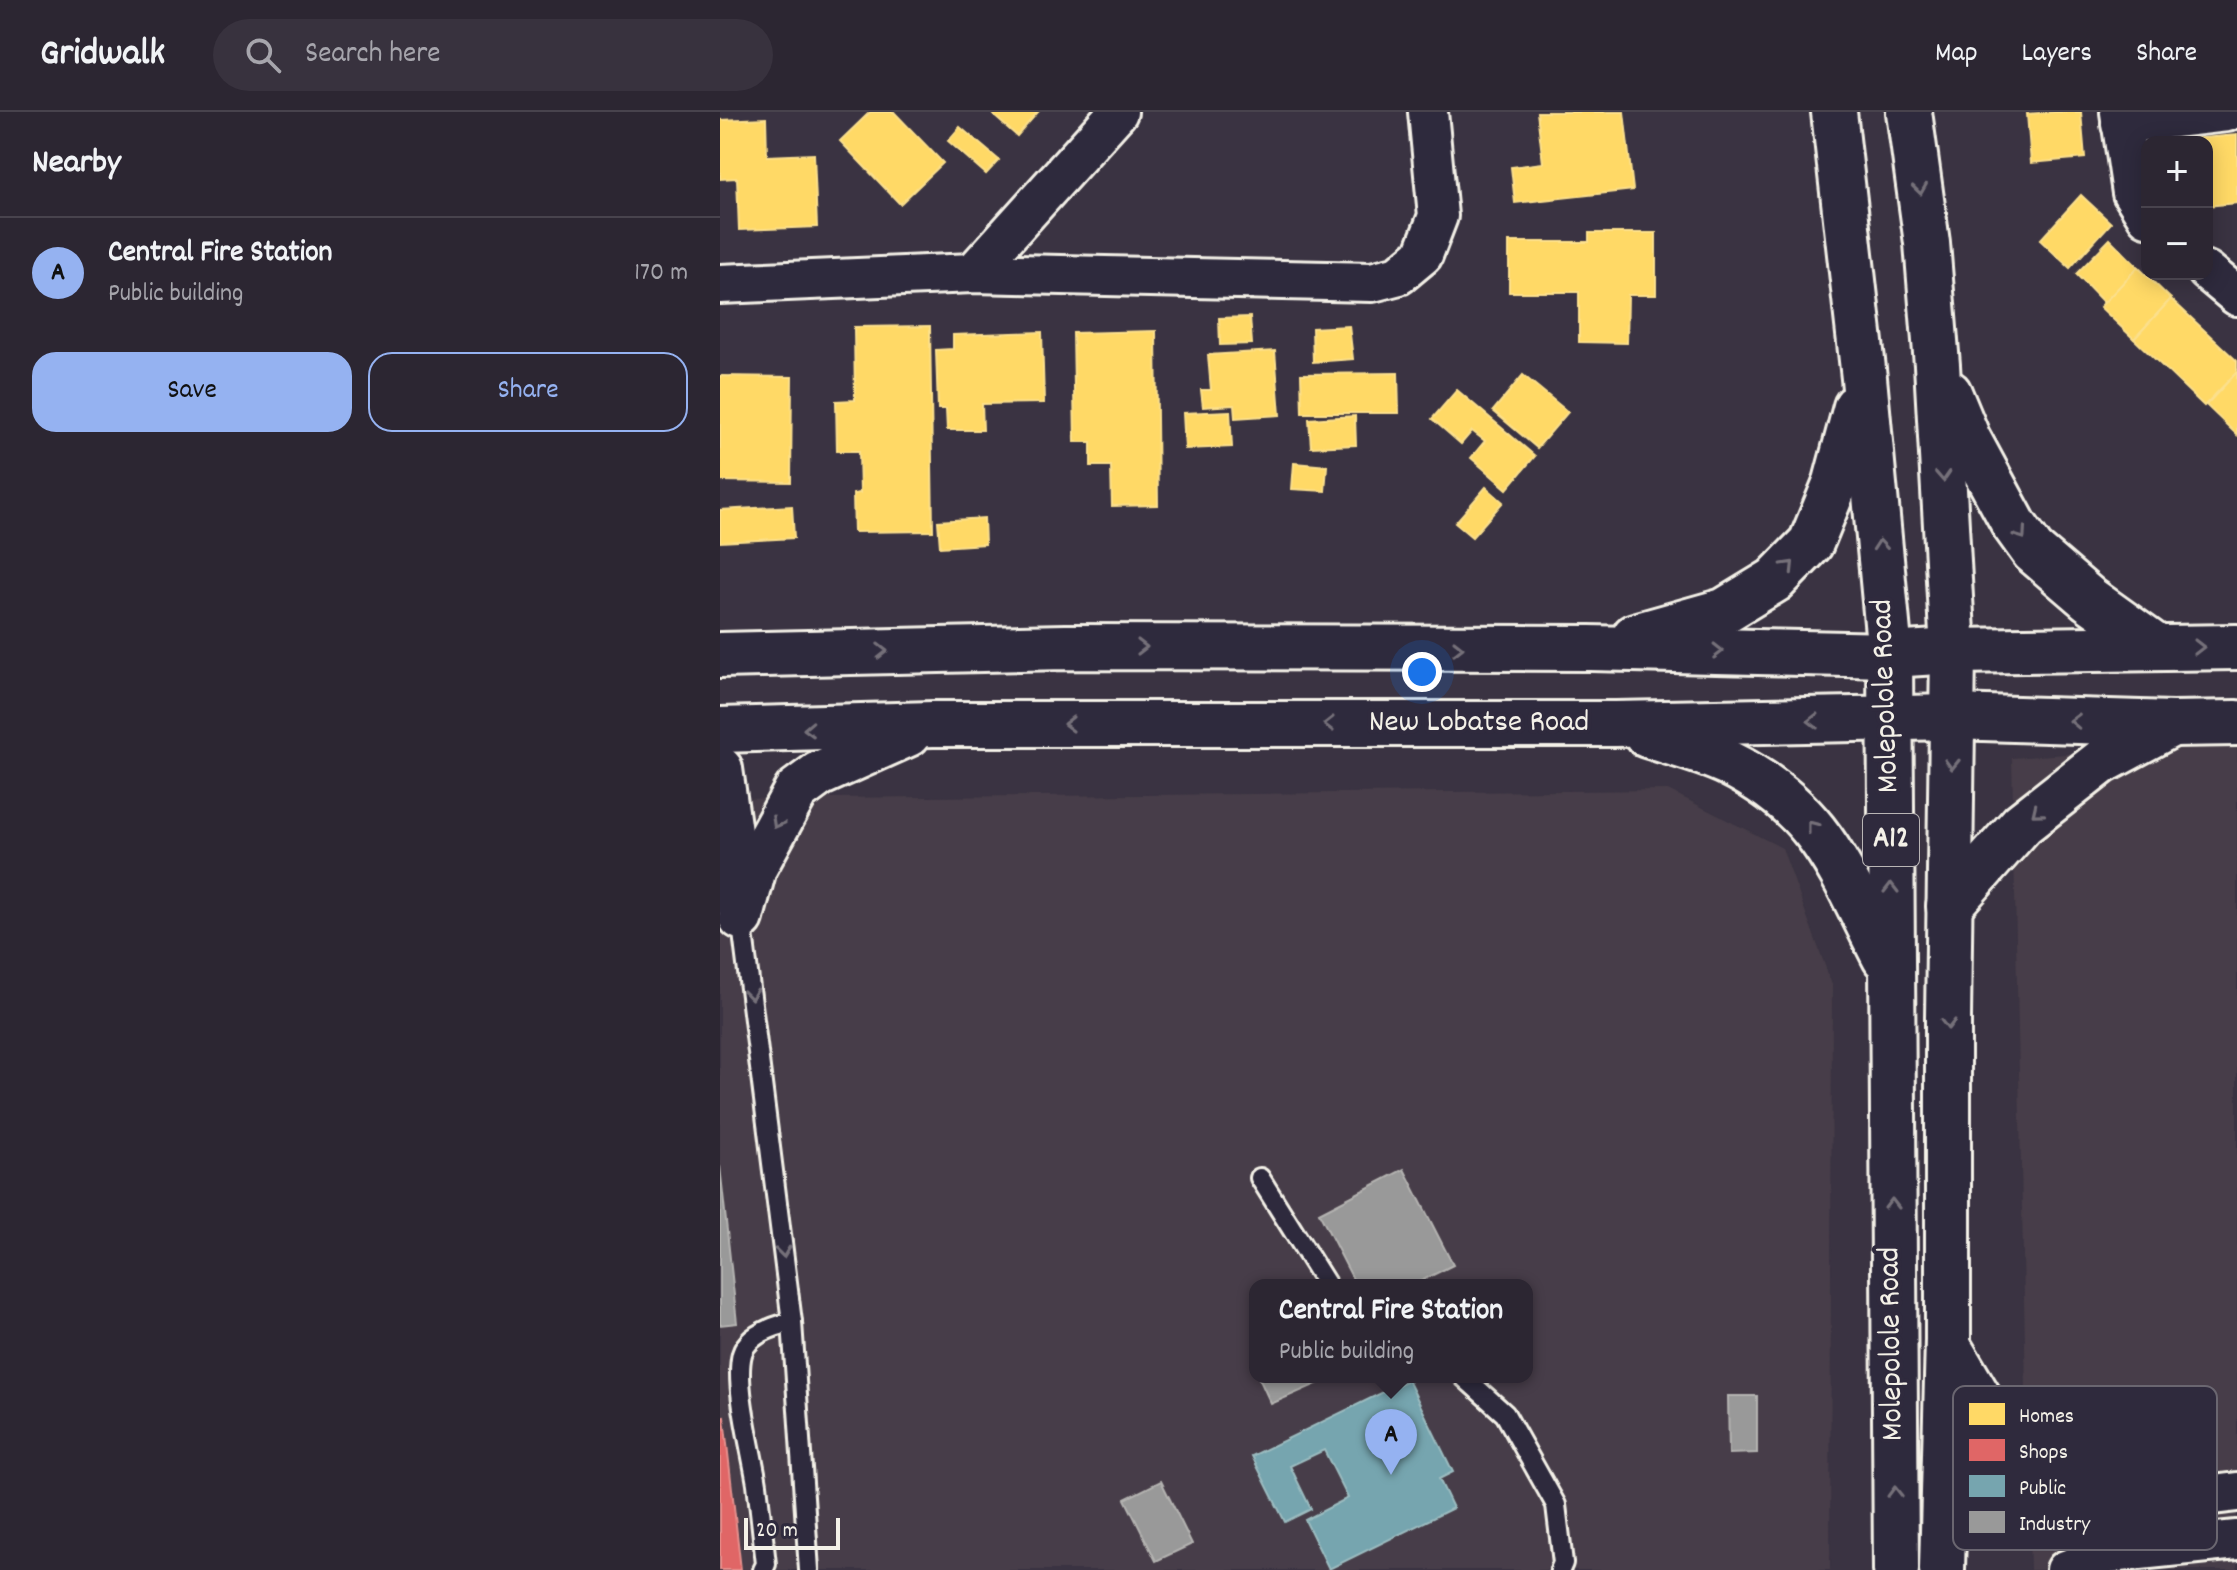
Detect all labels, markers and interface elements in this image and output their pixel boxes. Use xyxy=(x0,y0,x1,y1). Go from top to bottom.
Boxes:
search box xyxy=(213,19,773,91)
text: Gridwalk xyxy=(40,28,165,83)
icon: search xyxy=(241,33,285,77)
text: Search here xyxy=(305,34,441,77)
text: Map xyxy=(1935,35,1978,75)
text: Layers xyxy=(2022,35,2092,75)
text: Share xyxy=(2136,35,2197,75)
map controls xyxy=(2141,136,2213,280)
button: + xyxy=(2141,136,2213,208)
text: Nearby xyxy=(32,140,121,189)
one-way arrow xyxy=(1911,182,1928,196)
button: − xyxy=(2141,208,2213,280)
text: Central Fire Station xyxy=(108,233,332,276)
text: A xyxy=(51,255,65,292)
text: 170 m xyxy=(634,255,688,292)
text: Public building xyxy=(108,276,243,313)
button: Save xyxy=(32,352,352,432)
button: Share xyxy=(368,352,688,432)
one-way arrow xyxy=(1934,470,1951,483)
one-way arrow xyxy=(2011,526,2026,540)
one-way arrow xyxy=(1871,538,1888,551)
one-way arrow xyxy=(1779,561,1794,575)
street label: Molepolole Road xyxy=(1861,598,1913,794)
one-way arrow xyxy=(1136,638,1149,656)
one-way arrow xyxy=(2193,638,2206,656)
one-way arrow xyxy=(1452,639,1465,657)
one-way arrow xyxy=(876,642,889,660)
one-way arrow xyxy=(1712,642,1725,660)
your location xyxy=(1402,652,1442,692)
street label: New Lobatse Road xyxy=(1369,701,1589,747)
one-way arrow xyxy=(1806,712,1819,729)
one-way arrow xyxy=(2068,712,2081,730)
one-way arrow xyxy=(1062,715,1075,733)
one-way arrow xyxy=(1322,715,1335,733)
one-way arrow xyxy=(802,720,815,737)
one-way arrow xyxy=(1944,758,1961,771)
one-way arrow xyxy=(2031,803,2046,817)
one-way arrow xyxy=(771,814,787,829)
road number: A12 xyxy=(1863,814,1919,866)
one-way arrow xyxy=(1807,820,1821,835)
one-way arrow xyxy=(1882,881,1899,894)
one-way arrow xyxy=(742,988,759,1001)
one-way arrow xyxy=(1939,1018,1957,1031)
one-way arrow xyxy=(1883,1197,1901,1210)
one-way arrow xyxy=(775,1246,792,1259)
street label: Molepolole Road xyxy=(1868,1246,1918,1442)
popup xyxy=(1249,1279,1533,1383)
text: Central Fire Station xyxy=(1279,1291,1503,1334)
text: Public building xyxy=(1279,1334,1414,1371)
legend xyxy=(1953,1386,2217,1550)
text: Homes xyxy=(2019,1402,2074,1433)
pin: A xyxy=(1365,1409,1417,1475)
text: Shops xyxy=(2019,1438,2068,1469)
text: Public xyxy=(2019,1474,2066,1505)
one-way arrow xyxy=(1886,1485,1904,1498)
text: Industry xyxy=(2019,1510,2091,1541)
scale bar xyxy=(744,1514,840,1550)
text: 20 m xyxy=(756,1516,798,1547)

